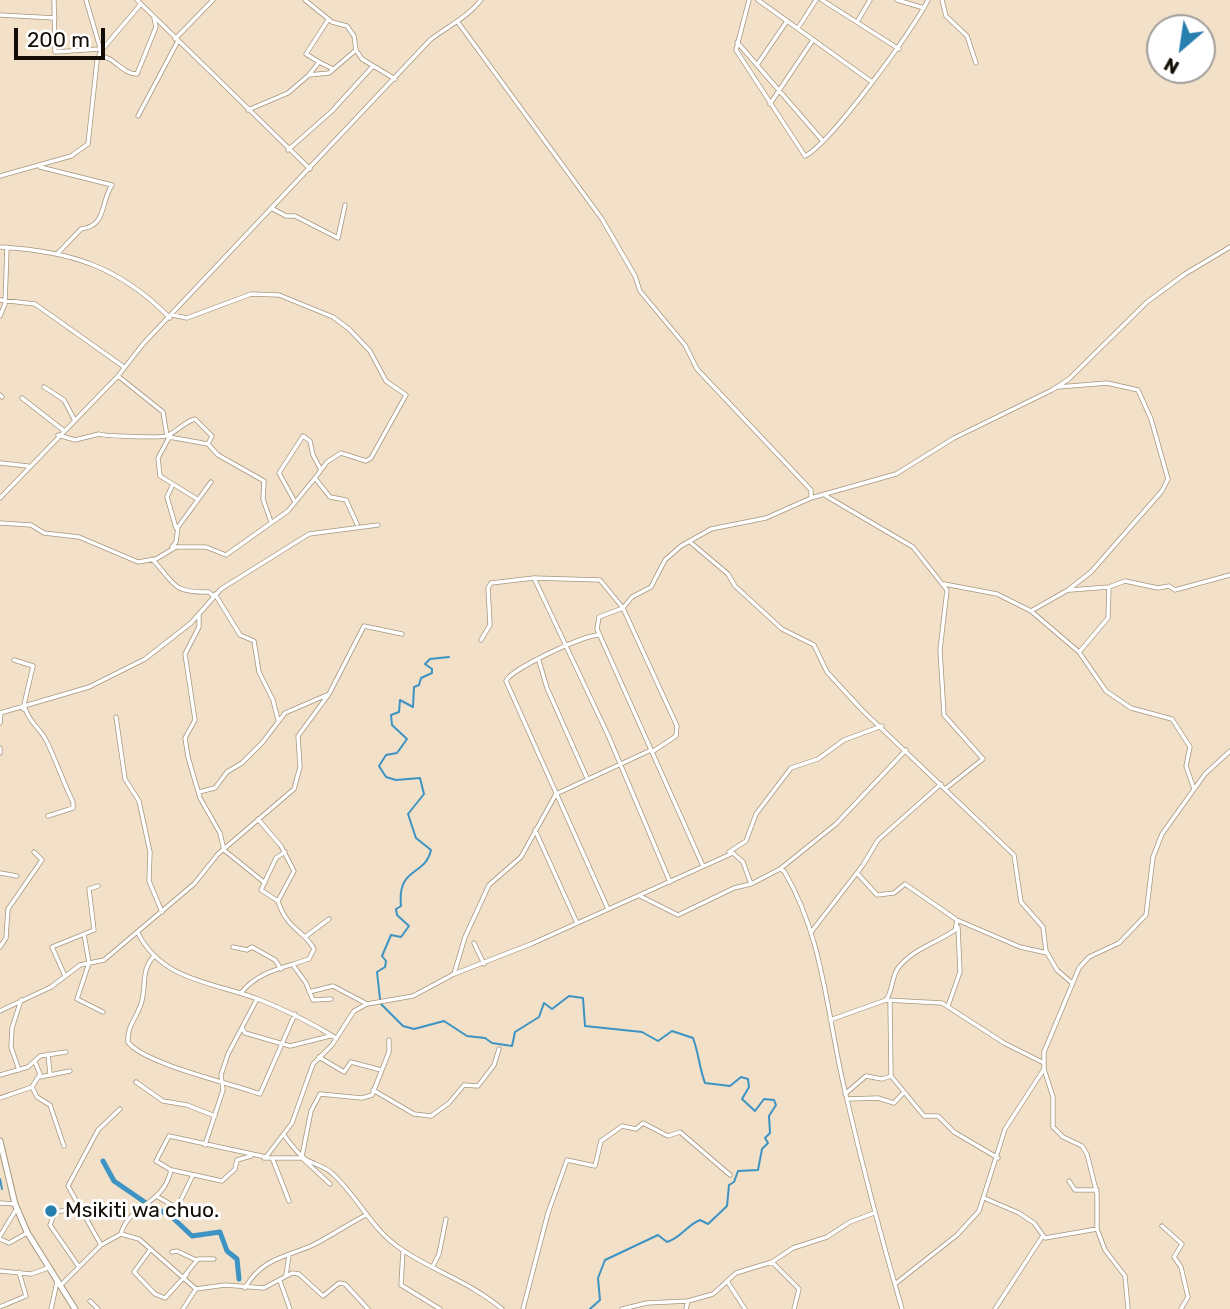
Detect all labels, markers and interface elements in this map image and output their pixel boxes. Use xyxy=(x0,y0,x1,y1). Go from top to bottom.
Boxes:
scale bar xyxy=(18,14,108,58)
north arrow xyxy=(1146,14,1216,84)
text: 200 m xyxy=(27,27,90,52)
text: N xyxy=(1160,53,1183,79)
place label: Msikiti wa chuo. xyxy=(65,1198,219,1224)
marker: Msikiti wa chuo. xyxy=(43,1203,59,1219)

